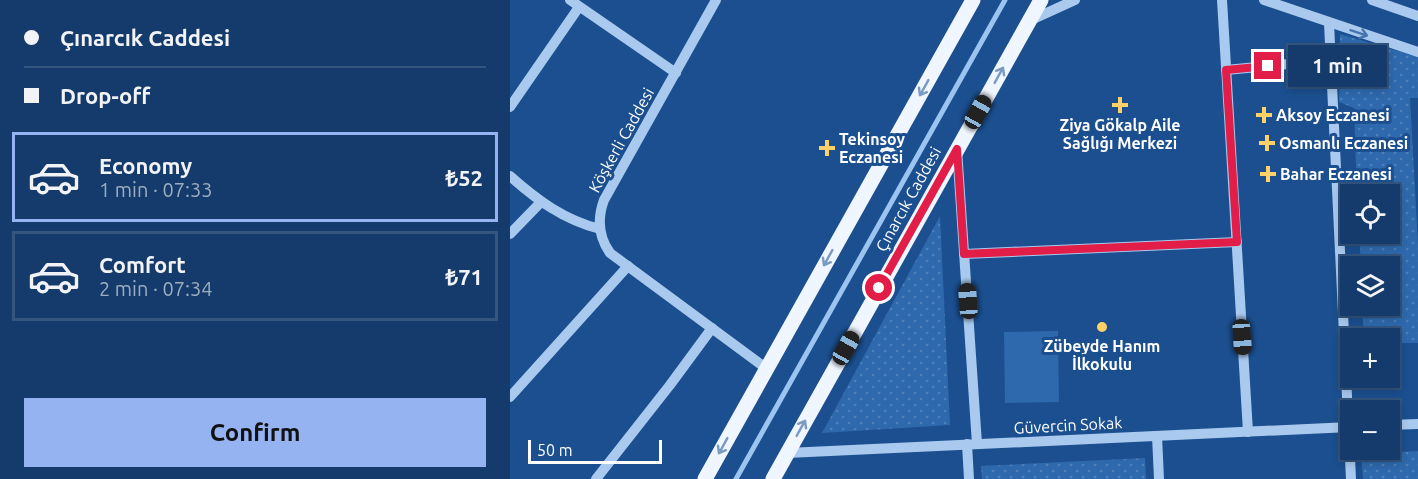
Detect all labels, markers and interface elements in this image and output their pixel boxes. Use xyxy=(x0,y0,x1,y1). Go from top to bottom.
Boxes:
text: Çınarcık Caddesi xyxy=(60,25,230,50)
one-way arrow xyxy=(1349,28,1368,39)
callout: 1 min xyxy=(1289,45,1388,87)
route end xyxy=(1254,52,1281,79)
text: 1 min xyxy=(1312,54,1363,77)
one-way arrow xyxy=(994,66,1005,84)
one-way arrow xyxy=(917,79,929,96)
text: Drop-off xyxy=(60,83,150,108)
street label: Köşkerli Caddesi xyxy=(585,85,657,195)
car xyxy=(961,92,995,132)
marker: Ziya Gökalp Aile Sağlığı Merkezi xyxy=(1111,96,1129,114)
place label: Aksoy Eczanesi xyxy=(1276,106,1390,124)
marker: Aksoy Eczanesi xyxy=(1257,108,1271,122)
place label: Ziya Gökalp Aile Sağlığı Merkezi xyxy=(1059,116,1181,152)
place label: Tekinsoy Eczanesi xyxy=(839,130,906,166)
place label: Osmanlı Eczanesi xyxy=(1279,134,1408,152)
marker: Osmanlı Eczanesi xyxy=(1260,136,1274,150)
marker: Tekinsoy Eczanesi xyxy=(820,141,834,155)
street label: Çınarcık Caddesi xyxy=(872,144,944,254)
icon: car xyxy=(27,150,81,204)
text: Economy xyxy=(99,153,192,178)
text: ₺52 xyxy=(446,165,483,190)
place label: Bahar Eczanesi xyxy=(1280,165,1392,183)
marker: Bahar Eczanesi xyxy=(1261,167,1275,181)
text: 1 min · 07:33 xyxy=(99,178,213,201)
map controls xyxy=(1340,184,1400,460)
button: locate xyxy=(1340,184,1400,244)
one-way arrow xyxy=(822,248,833,266)
icon: car xyxy=(27,249,81,303)
text: Comfort xyxy=(99,252,186,277)
button: layers xyxy=(1340,256,1400,316)
text: ₺71 xyxy=(446,264,483,289)
route start xyxy=(865,274,892,301)
text: 2 min · 07:34 xyxy=(99,277,213,300)
car xyxy=(958,282,978,320)
car xyxy=(1232,318,1252,356)
marker: Zübeyde Hanım İlkokulu xyxy=(1095,320,1109,334)
car xyxy=(829,328,863,368)
button: + xyxy=(1340,328,1400,388)
place label: Zübeyde Hanım İlkokulu xyxy=(1044,337,1160,373)
button: Confirm xyxy=(24,398,486,467)
button: − xyxy=(1340,400,1400,460)
street label: Güvercin Sokak xyxy=(1013,413,1123,437)
one-way arrow xyxy=(795,420,807,437)
scale bar xyxy=(528,437,662,464)
one-way arrow xyxy=(717,437,728,455)
text: 50 m xyxy=(537,441,573,459)

